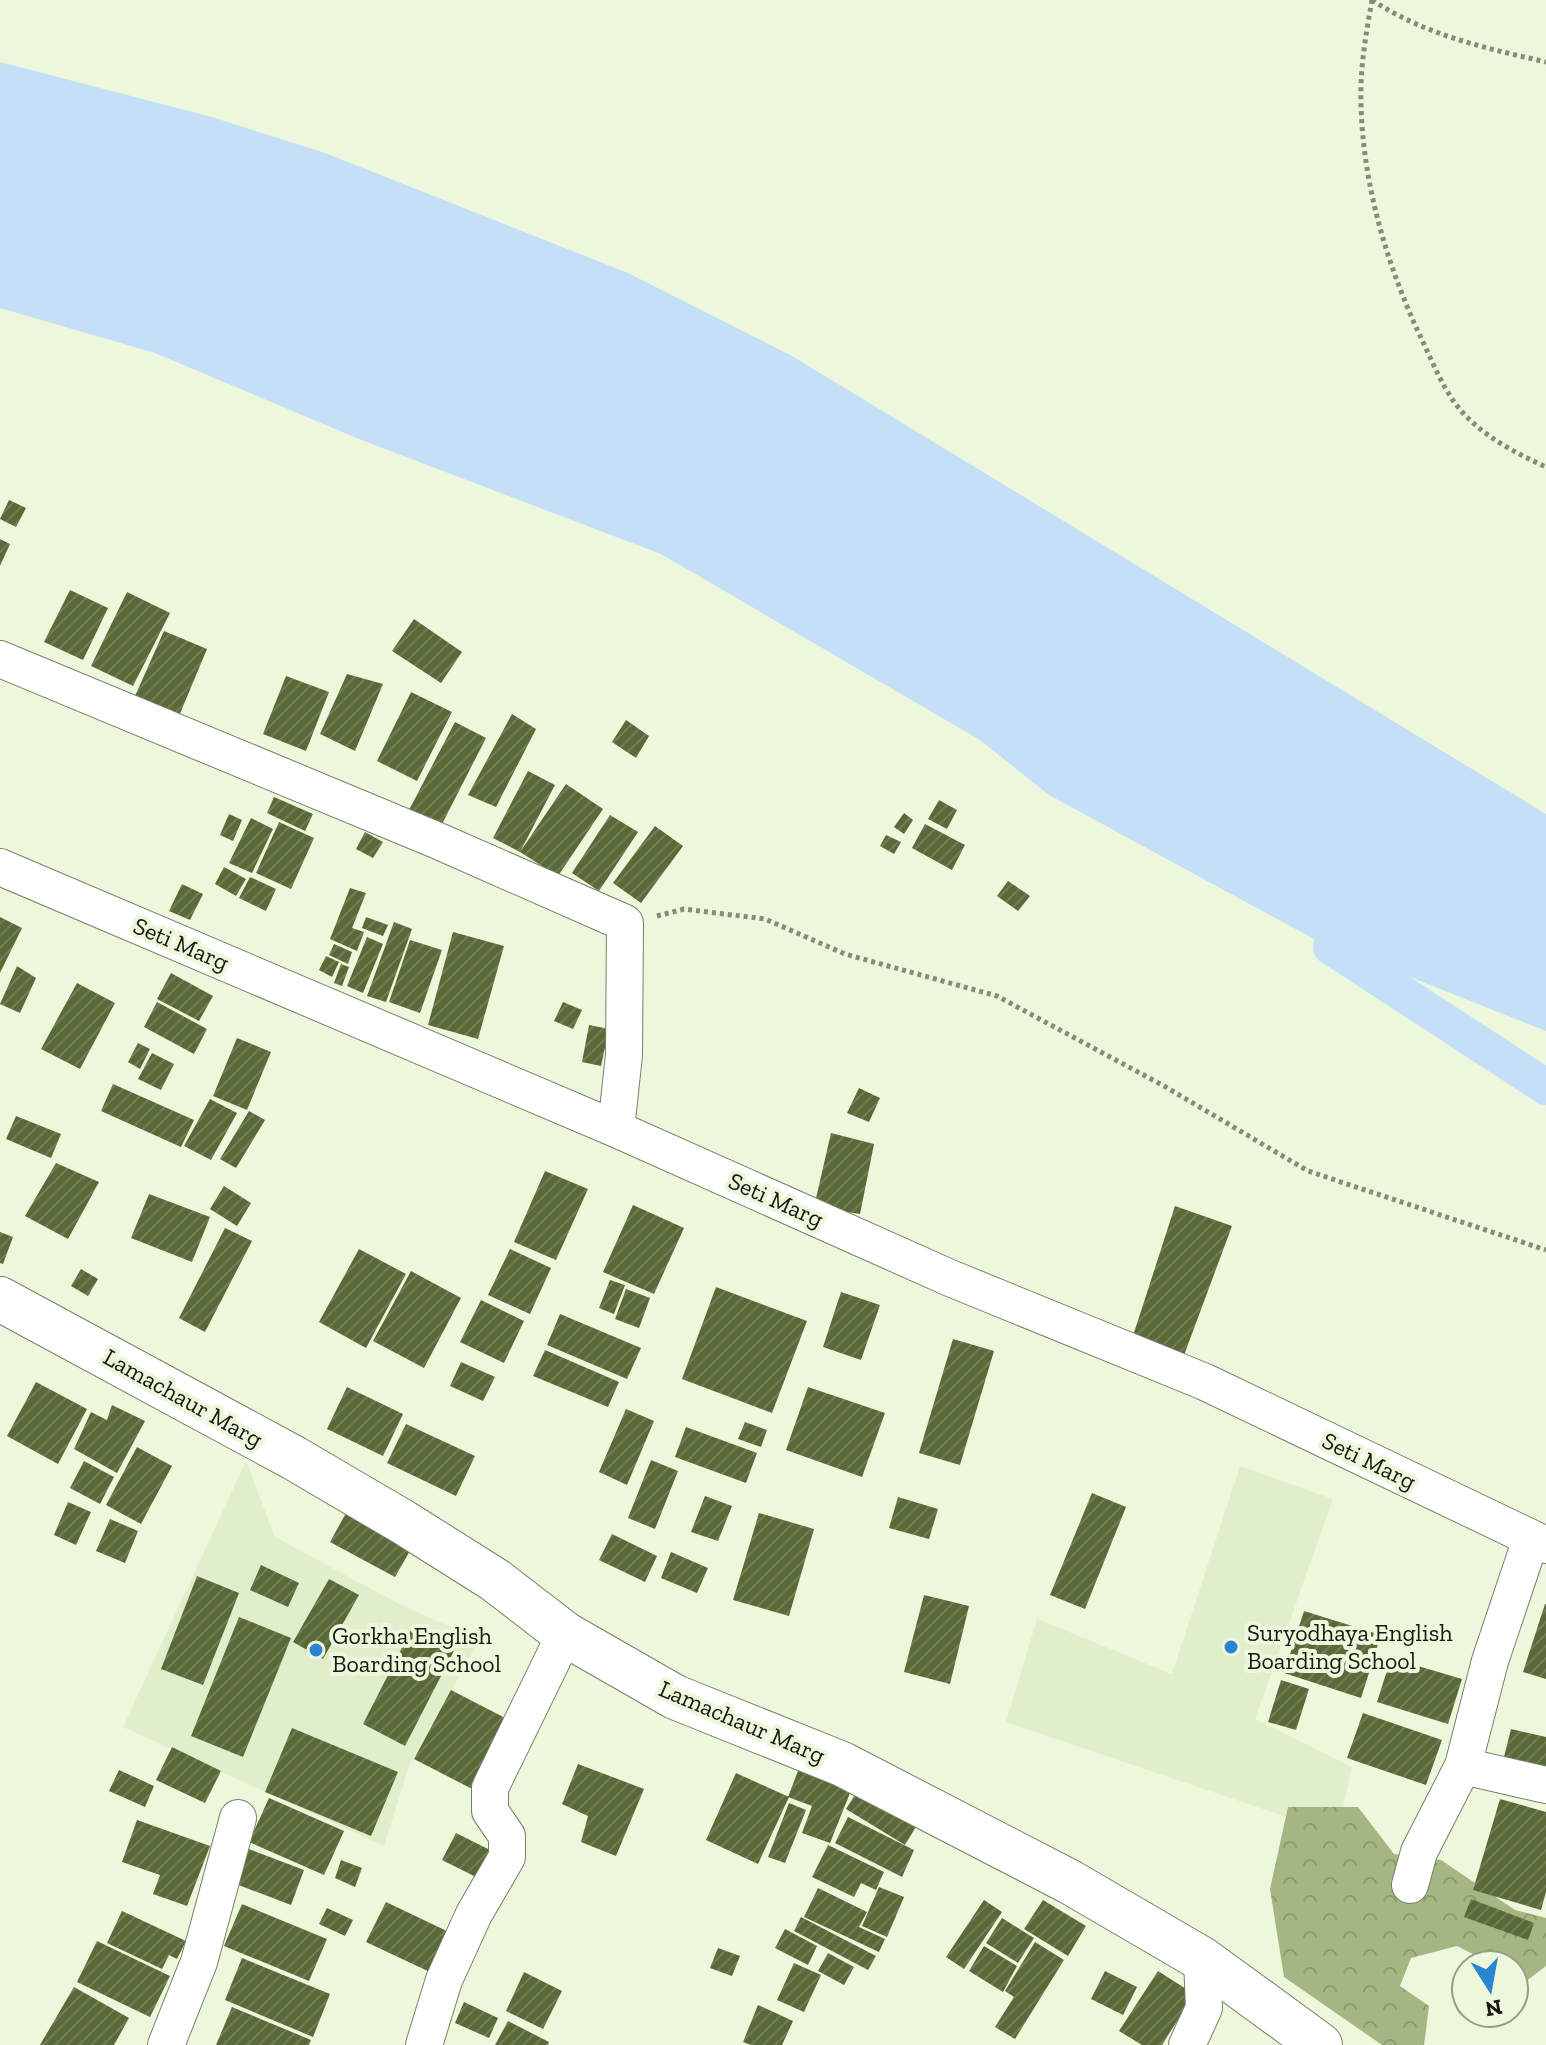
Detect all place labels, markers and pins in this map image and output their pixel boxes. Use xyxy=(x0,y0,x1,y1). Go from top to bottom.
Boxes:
place label: Suryodhaya English Boarding School xyxy=(1247,1618,1453,1675)
place label: Gorkha English Boarding School xyxy=(332,1621,501,1678)
marker: Suryodhaya English Boarding School xyxy=(1222,1638,1240,1656)
marker: Gorkha English Boarding School xyxy=(307,1641,325,1659)

